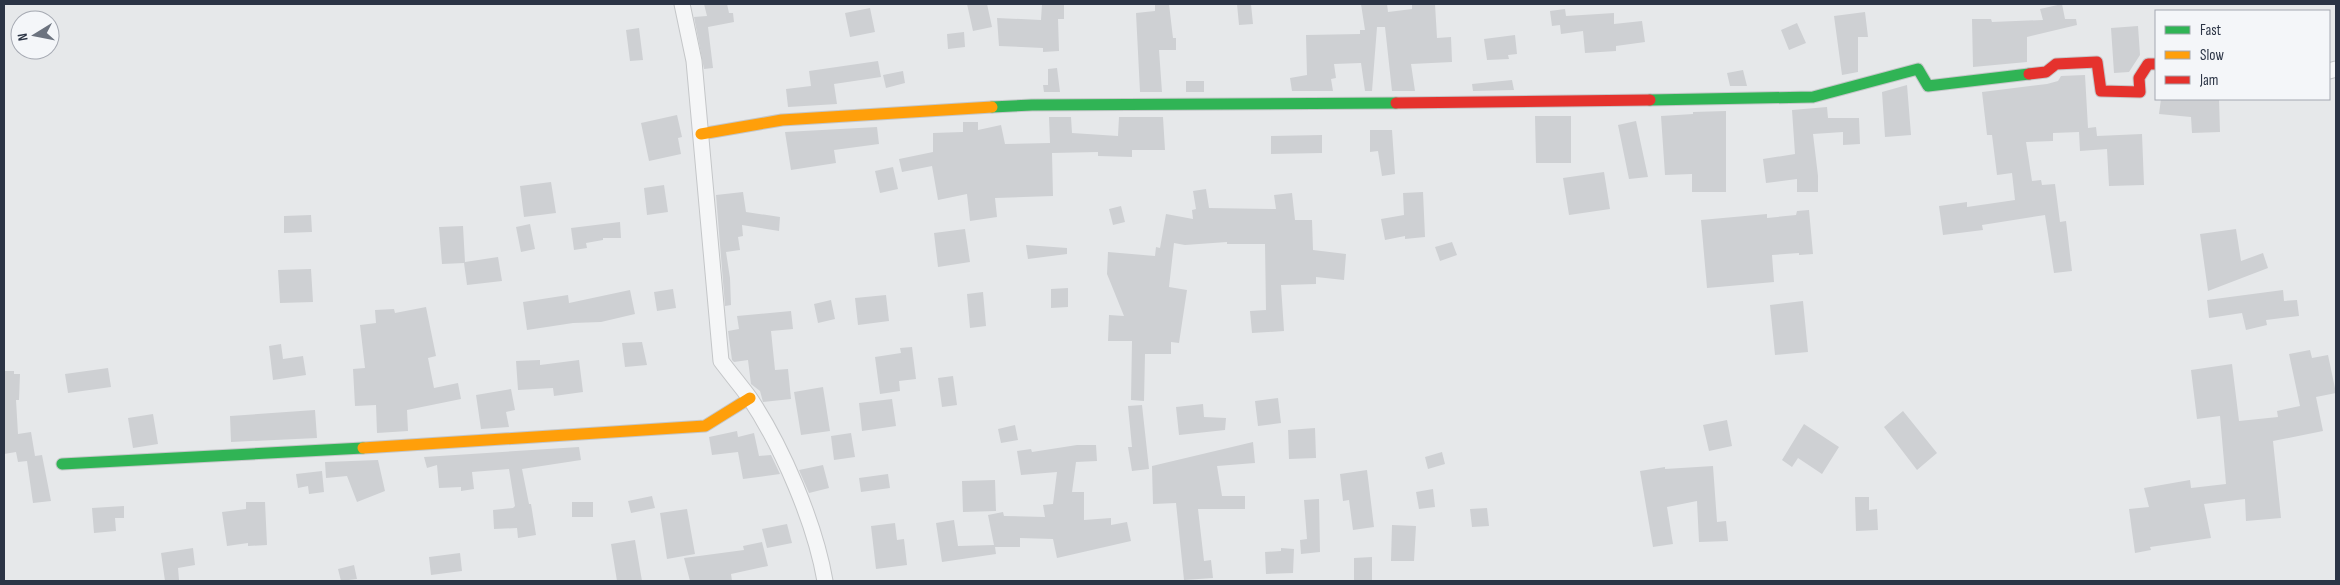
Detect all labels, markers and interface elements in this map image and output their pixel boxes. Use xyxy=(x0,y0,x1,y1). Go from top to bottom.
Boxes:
north arrow xyxy=(10,10,60,60)
legend xyxy=(2155,10,2330,100)
text: Fast xyxy=(2200,21,2222,40)
text: N xyxy=(14,32,32,42)
text: Slow xyxy=(2200,46,2224,65)
text: Jam xyxy=(2199,71,2218,90)

